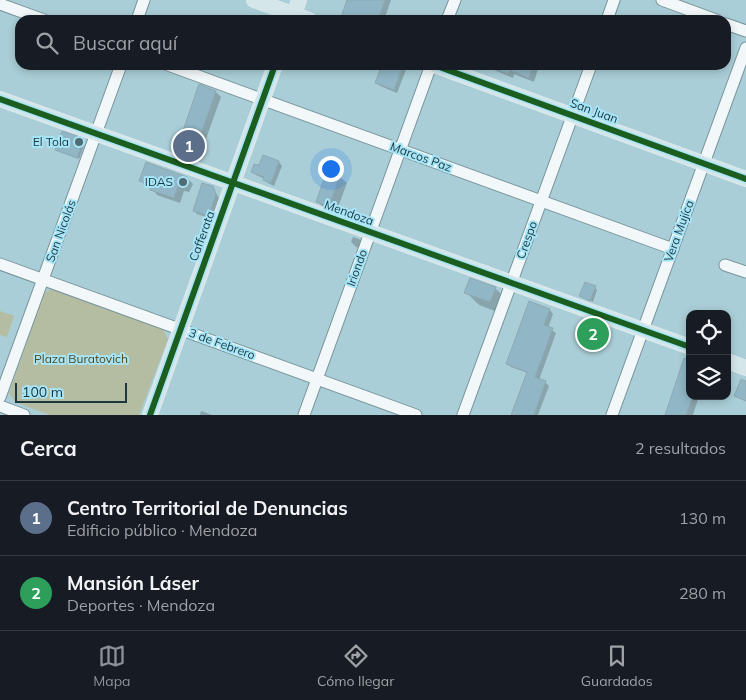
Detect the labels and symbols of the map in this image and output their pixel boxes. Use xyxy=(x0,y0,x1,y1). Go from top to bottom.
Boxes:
street label: San Juan xyxy=(568,95,620,126)
pin: 1 xyxy=(173,127,205,165)
place label: El Tola xyxy=(33,134,69,149)
marker: El Tola xyxy=(73,136,85,148)
street label: Marcos Paz xyxy=(388,138,454,175)
your location xyxy=(318,156,344,182)
place label: IDAS xyxy=(145,174,173,189)
marker: IDAS xyxy=(177,176,189,188)
street label: Mendoza xyxy=(323,197,376,228)
street label: San Nicolás xyxy=(42,198,79,264)
street label: Vera Mujíca xyxy=(660,198,697,264)
street label: Cafferata xyxy=(186,209,218,263)
street label: Crespo xyxy=(513,219,540,261)
street label: Iriondo xyxy=(343,247,370,288)
pin: 2 xyxy=(577,315,609,353)
street label: 3 de Febrero xyxy=(187,325,257,362)
park label: Plaza Buratovich xyxy=(34,351,128,366)
scale bar xyxy=(15,380,128,403)

